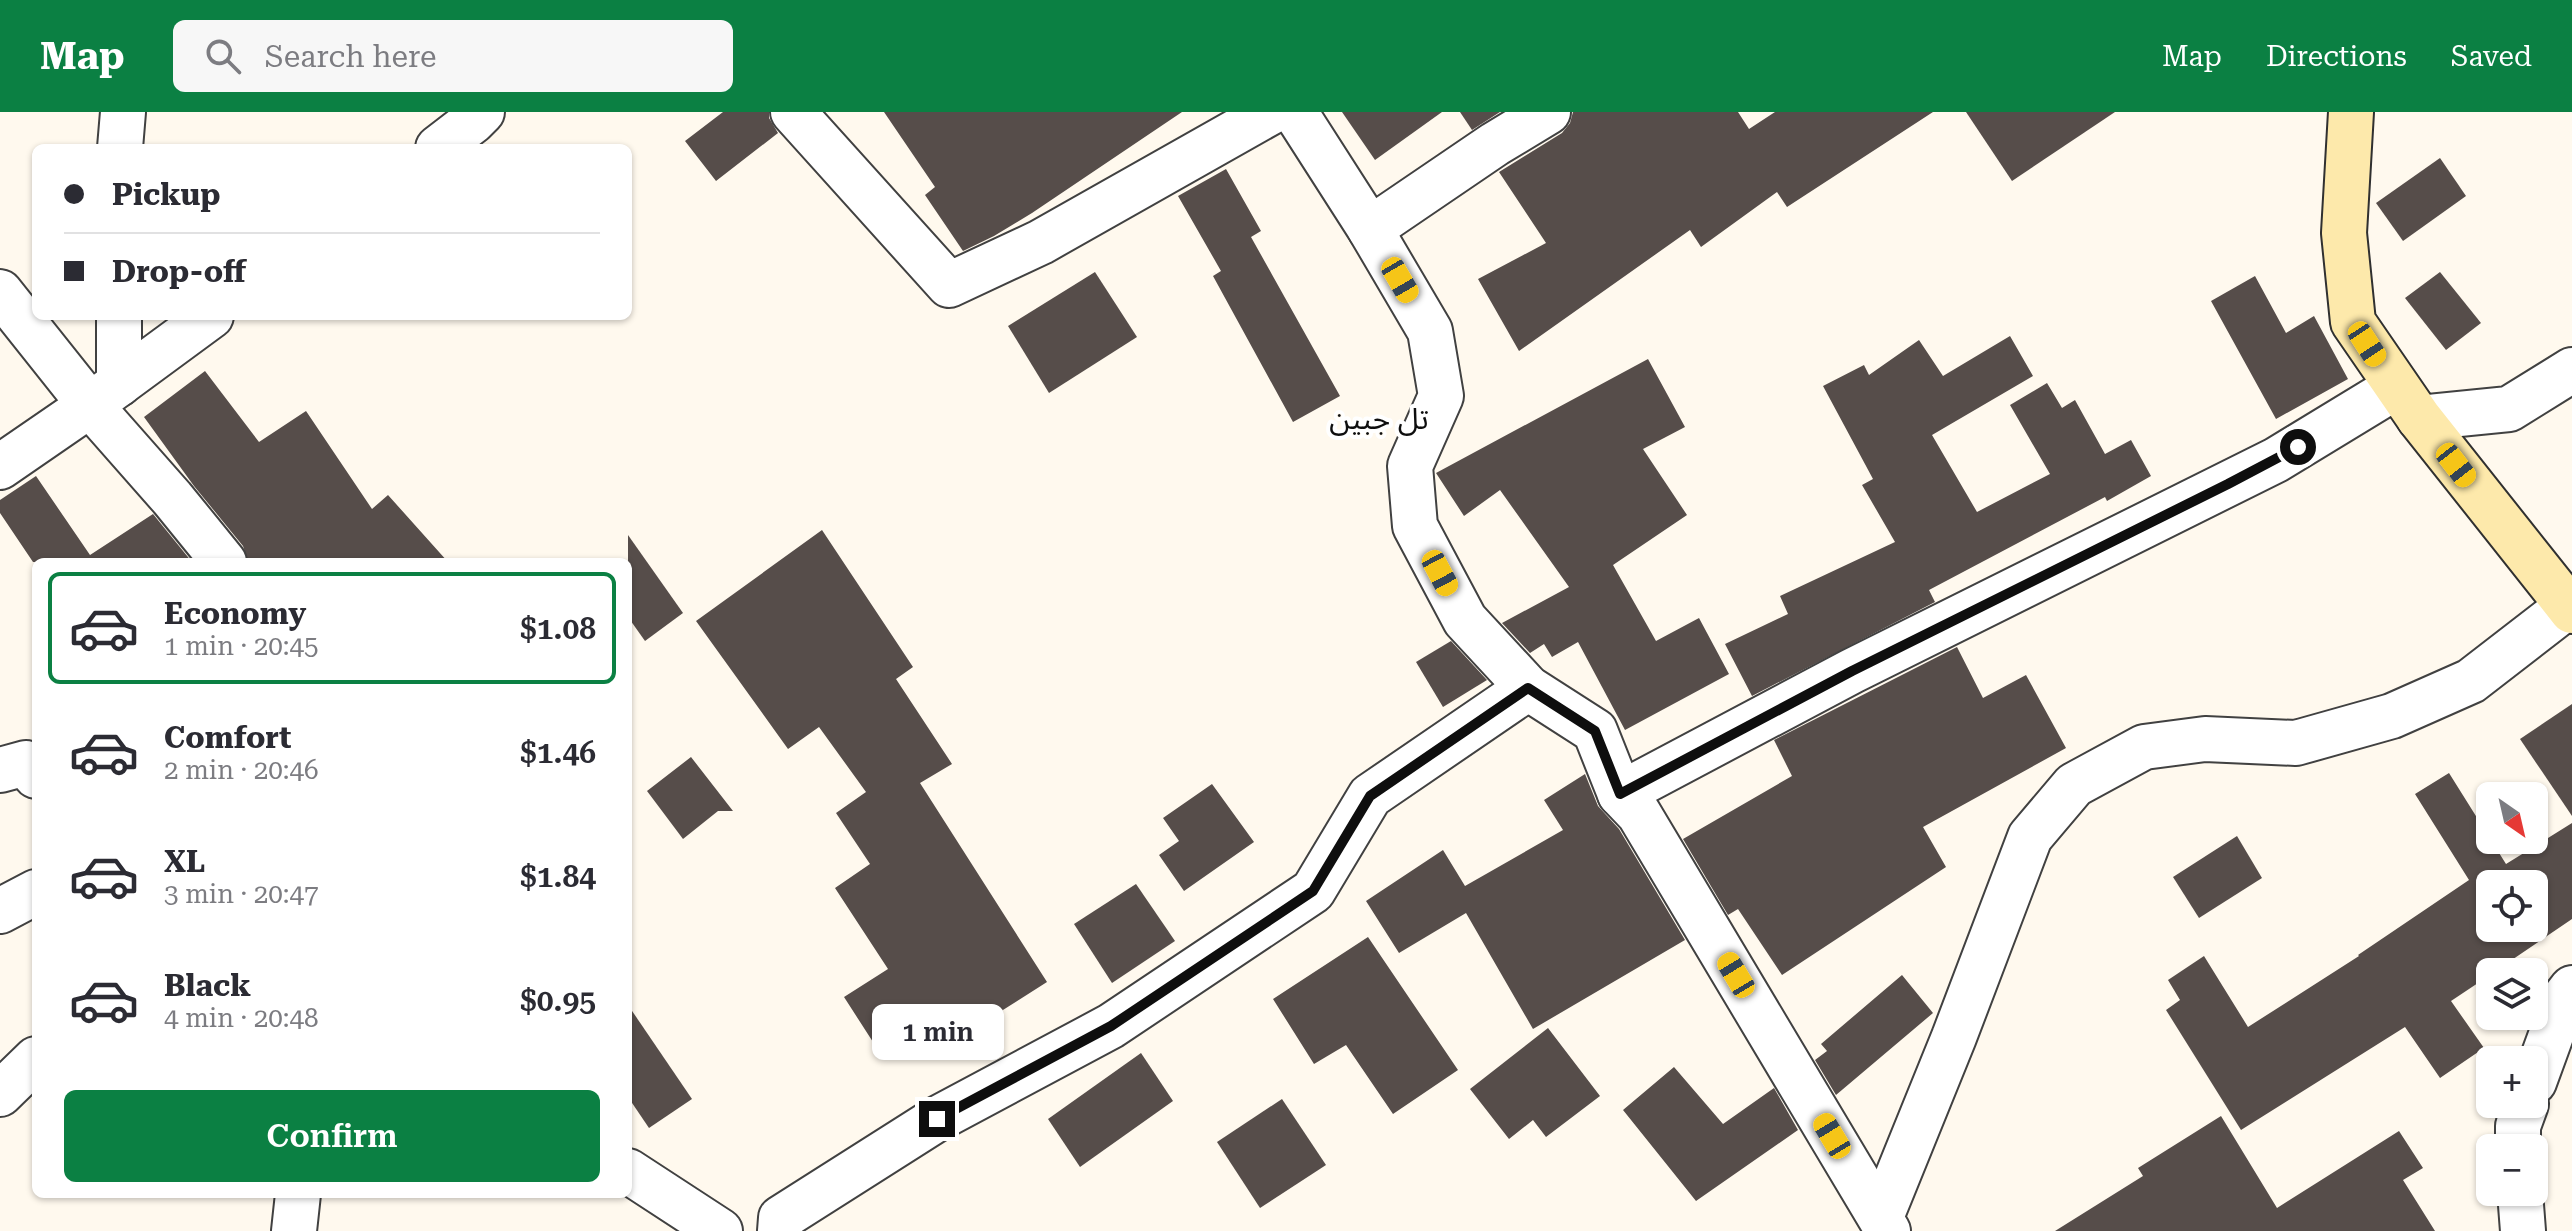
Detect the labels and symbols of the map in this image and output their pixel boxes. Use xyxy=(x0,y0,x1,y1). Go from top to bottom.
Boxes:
car xyxy=(1378,253,1422,307)
car xyxy=(2344,317,2390,371)
district label: تل جبين xyxy=(1329,401,1429,436)
route start xyxy=(2280,429,2316,465)
car xyxy=(2432,439,2480,491)
car xyxy=(1418,546,1462,600)
north arrow xyxy=(2476,782,2548,854)
car xyxy=(1713,948,1759,1002)
callout: 1 min xyxy=(871,1003,1003,1059)
route end xyxy=(919,1101,955,1137)
car xyxy=(1809,1109,1855,1163)

